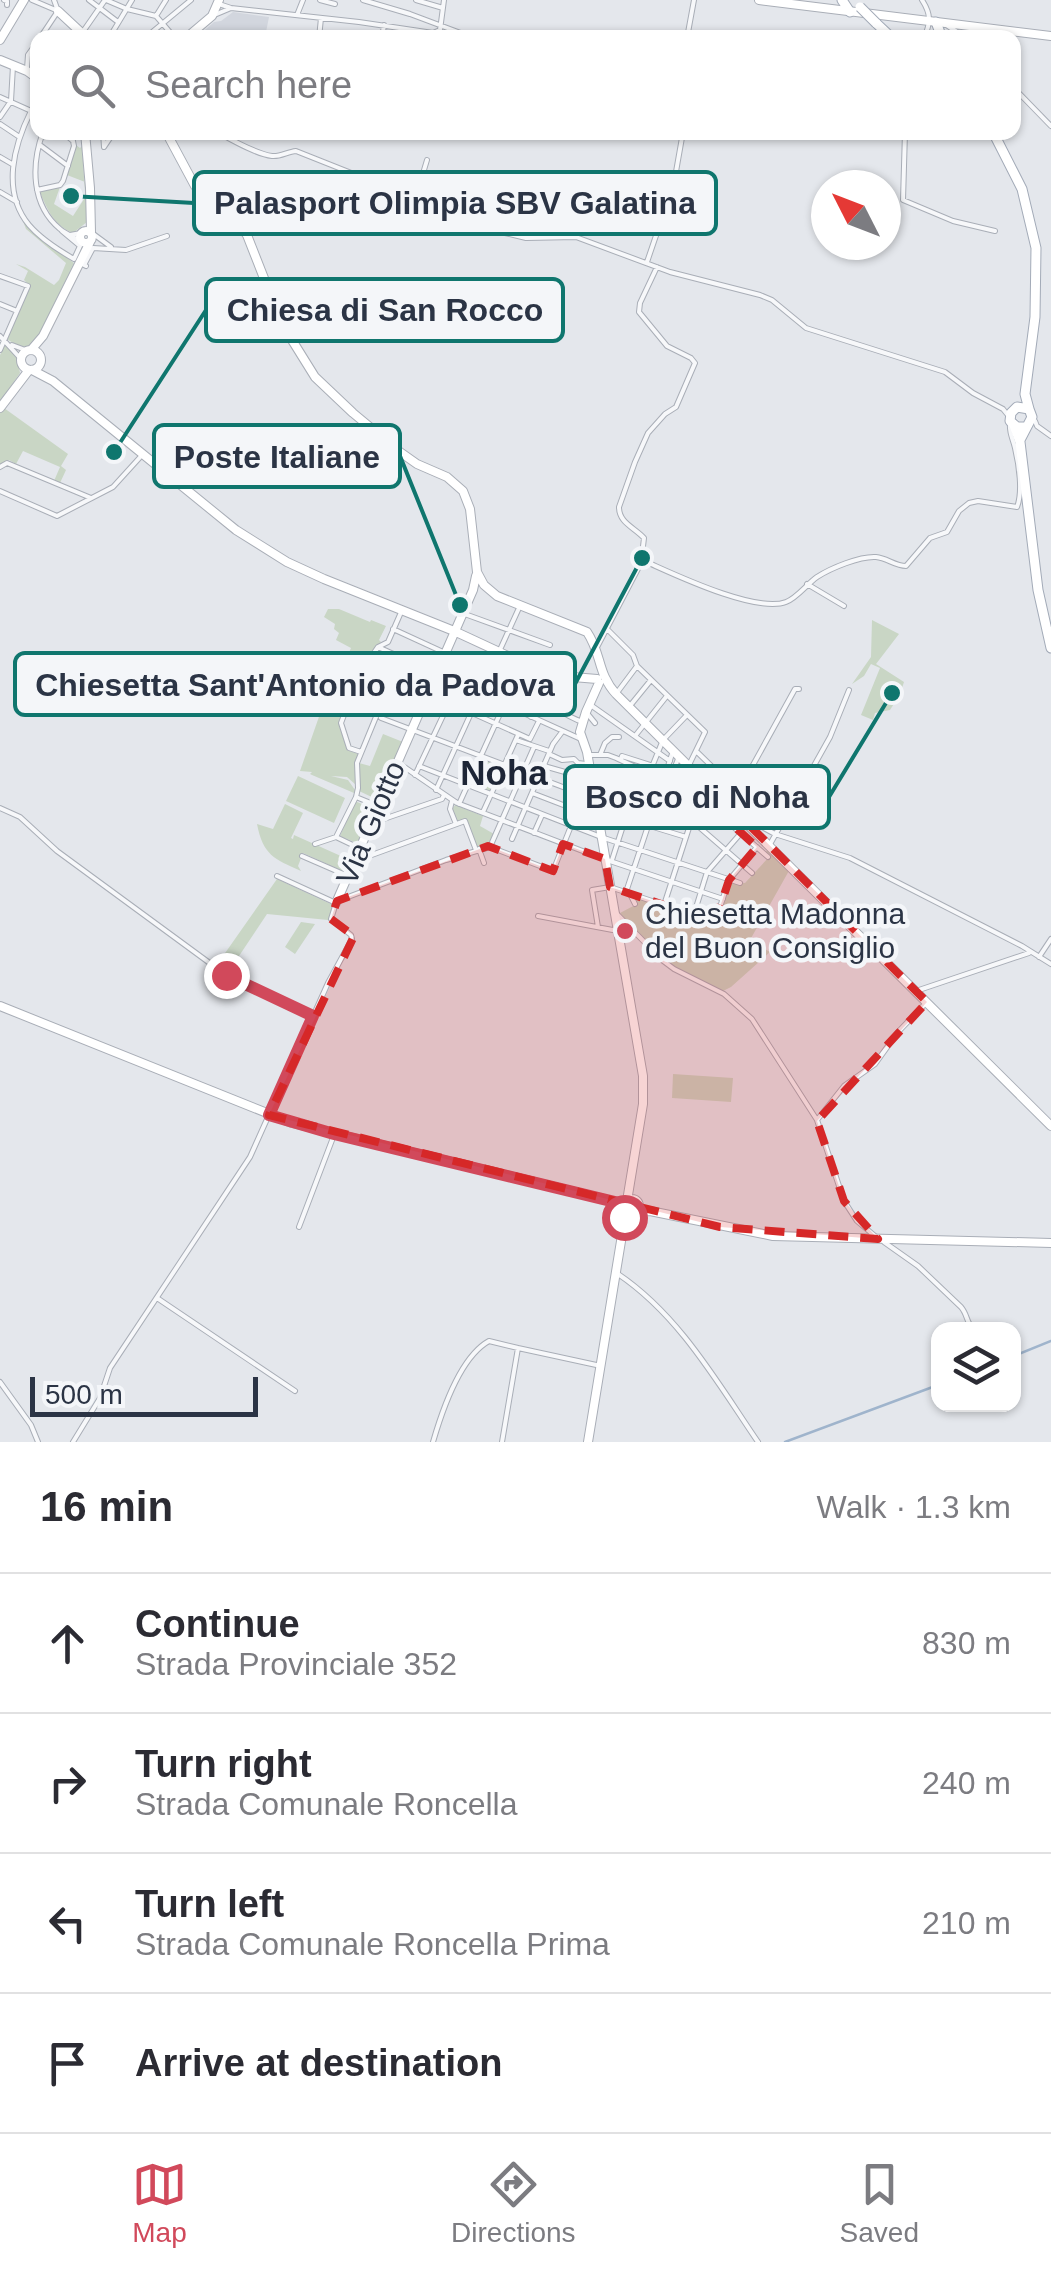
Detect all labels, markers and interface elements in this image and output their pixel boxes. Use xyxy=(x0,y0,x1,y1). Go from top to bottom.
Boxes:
search box xyxy=(30,30,1021,140)
icon: search xyxy=(65,58,120,113)
text: Search here xyxy=(145,64,352,106)
north arrow xyxy=(811,170,901,260)
callout: Palasport Olimpia SBV Galatina xyxy=(194,172,716,234)
text: Palasport Olimpia SBV Galatina xyxy=(214,185,696,221)
callout: Chiesa di San Rocco xyxy=(206,279,563,341)
text: Chiesa di San Rocco xyxy=(227,292,543,328)
callout: Poste Italiane xyxy=(154,425,400,487)
text: Poste Italiane xyxy=(174,439,380,475)
callout: Chiesetta Sant'Antonio da Padova xyxy=(15,653,575,715)
text: Chiesetta Sant'Antonio da Padova xyxy=(35,667,555,703)
district label: Noha xyxy=(460,753,548,792)
street label: Via Giotto xyxy=(330,756,411,890)
callout: Bosco di Noha xyxy=(565,766,829,828)
text: Bosco di Noha xyxy=(585,779,809,815)
place label: Chiesetta Madonna del Buon Consiglio xyxy=(645,897,905,964)
marker: Chiesetta Madonna del Buon Consiglio xyxy=(614,920,636,942)
route end xyxy=(204,953,250,999)
route start xyxy=(602,1195,648,1241)
map controls xyxy=(931,1322,1021,1412)
button: layers xyxy=(931,1322,1021,1412)
scale bar xyxy=(30,1372,258,1416)
text: 500 m xyxy=(45,1379,123,1410)
text: 16 min xyxy=(40,1483,173,1530)
text: Walk · 1.3 km xyxy=(817,1489,1011,1525)
text: Continue xyxy=(135,1603,300,1645)
icon: ahead xyxy=(40,1616,95,1671)
text: 830 m xyxy=(922,1625,1011,1661)
text: Strada Provinciale 352 xyxy=(135,1646,457,1682)
text: Turn right xyxy=(135,1743,312,1785)
icon: right xyxy=(40,1756,95,1811)
text: 240 m xyxy=(922,1765,1011,1801)
text: Strada Comunale Roncella xyxy=(135,1786,517,1822)
text: Turn left xyxy=(135,1883,284,1925)
icon: left xyxy=(40,1896,95,1951)
text: 210 m xyxy=(922,1905,1011,1941)
text: Strada Comunale Roncella Prima xyxy=(135,1926,610,1962)
icon: arrive xyxy=(40,2036,95,2091)
text: Arrive at destination xyxy=(135,2042,502,2084)
tab: Map xyxy=(132,2157,187,2249)
tab: Directions xyxy=(451,2157,576,2249)
tab: Saved xyxy=(840,2157,919,2249)

